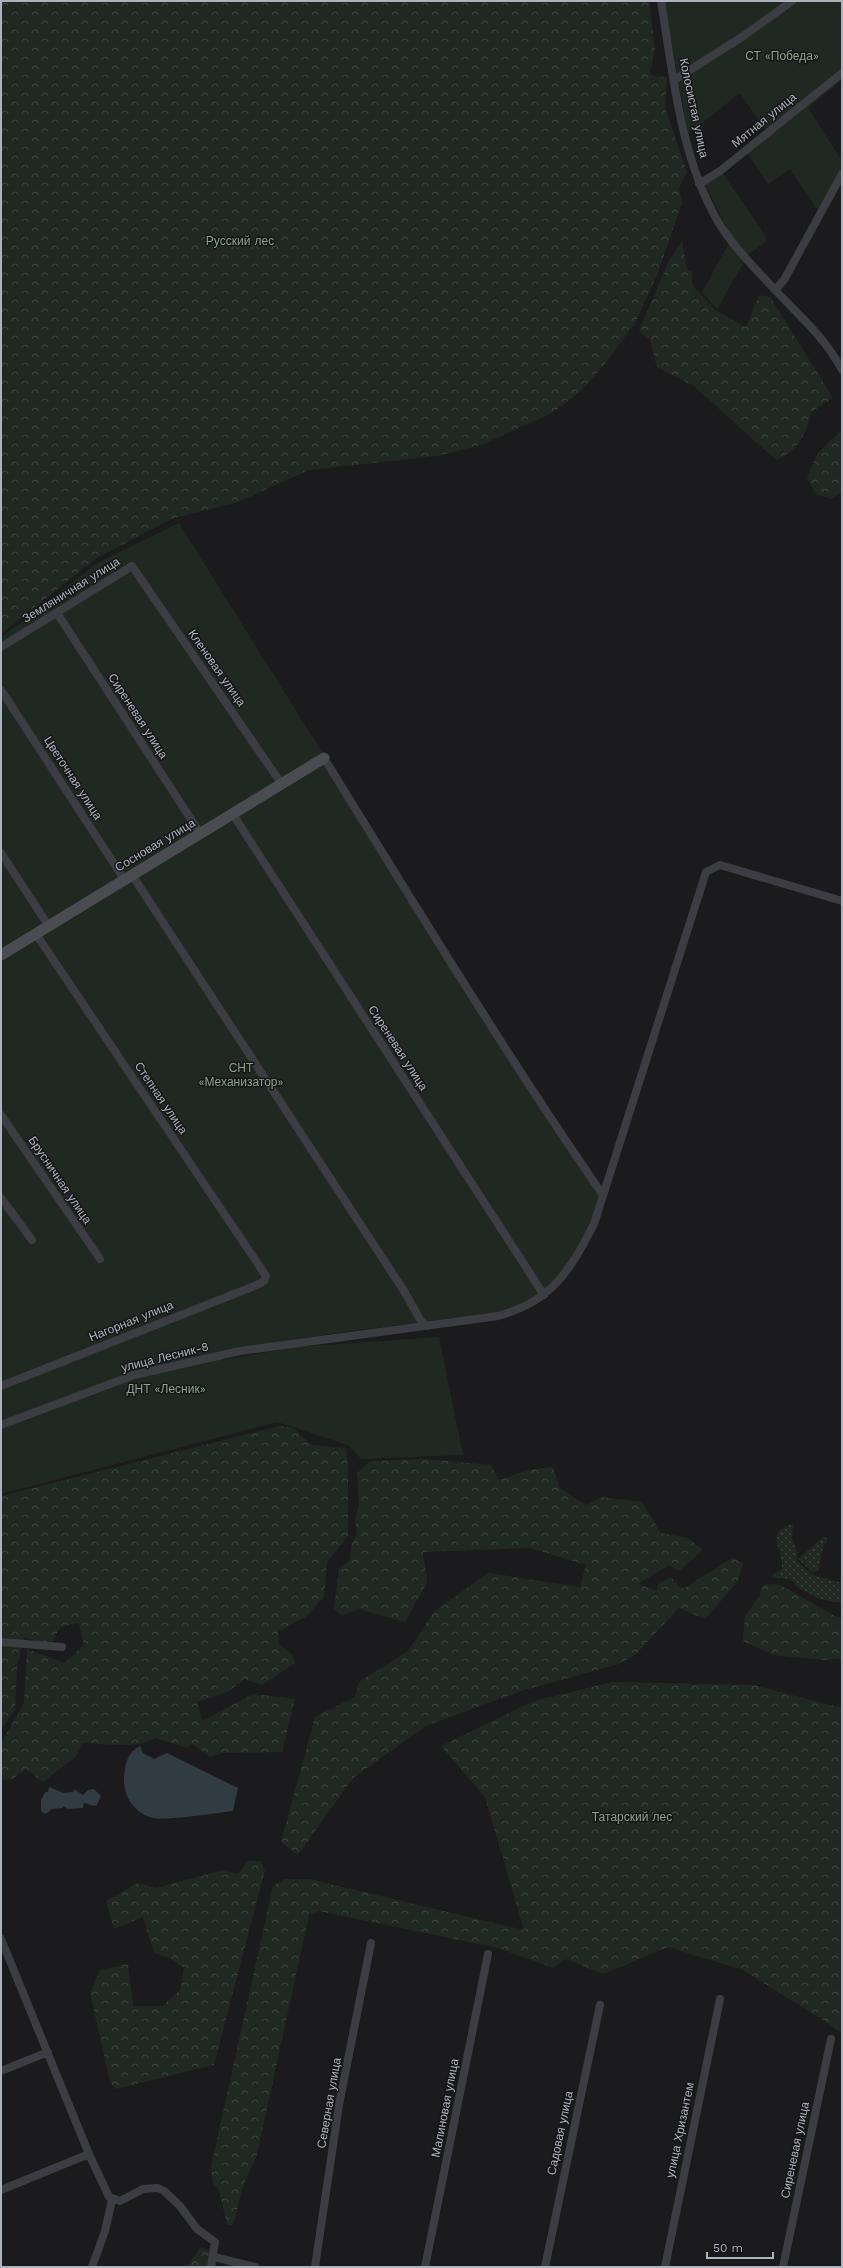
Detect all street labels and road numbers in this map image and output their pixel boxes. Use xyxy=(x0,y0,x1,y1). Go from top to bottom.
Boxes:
street label: Колосистая улица xyxy=(677,57,711,159)
street label: Мятная улица xyxy=(729,90,799,150)
street label: Земляничная улица xyxy=(20,554,123,626)
street label: Кленовая улица xyxy=(185,627,249,709)
street label: Сиреневая улица xyxy=(105,671,171,761)
street label: Цветочная улица xyxy=(41,734,105,822)
street label: Сосновая улица xyxy=(112,815,198,874)
street label: Сиреневая улица xyxy=(365,1003,431,1093)
street label: Степная улица xyxy=(132,1059,190,1137)
street label: Брусничная улица xyxy=(25,1133,95,1227)
street label: Нагорная улица xyxy=(87,1298,175,1344)
street label: улица Лесник-8 xyxy=(120,1339,210,1375)
street label: Северная улица xyxy=(314,2056,344,2149)
street label: Малиновая улица xyxy=(429,2057,462,2159)
street label: улица Хризантем xyxy=(663,2081,697,2179)
street label: Садовая улица xyxy=(544,2089,576,2176)
street label: Сиреневая улица xyxy=(778,2100,812,2200)

